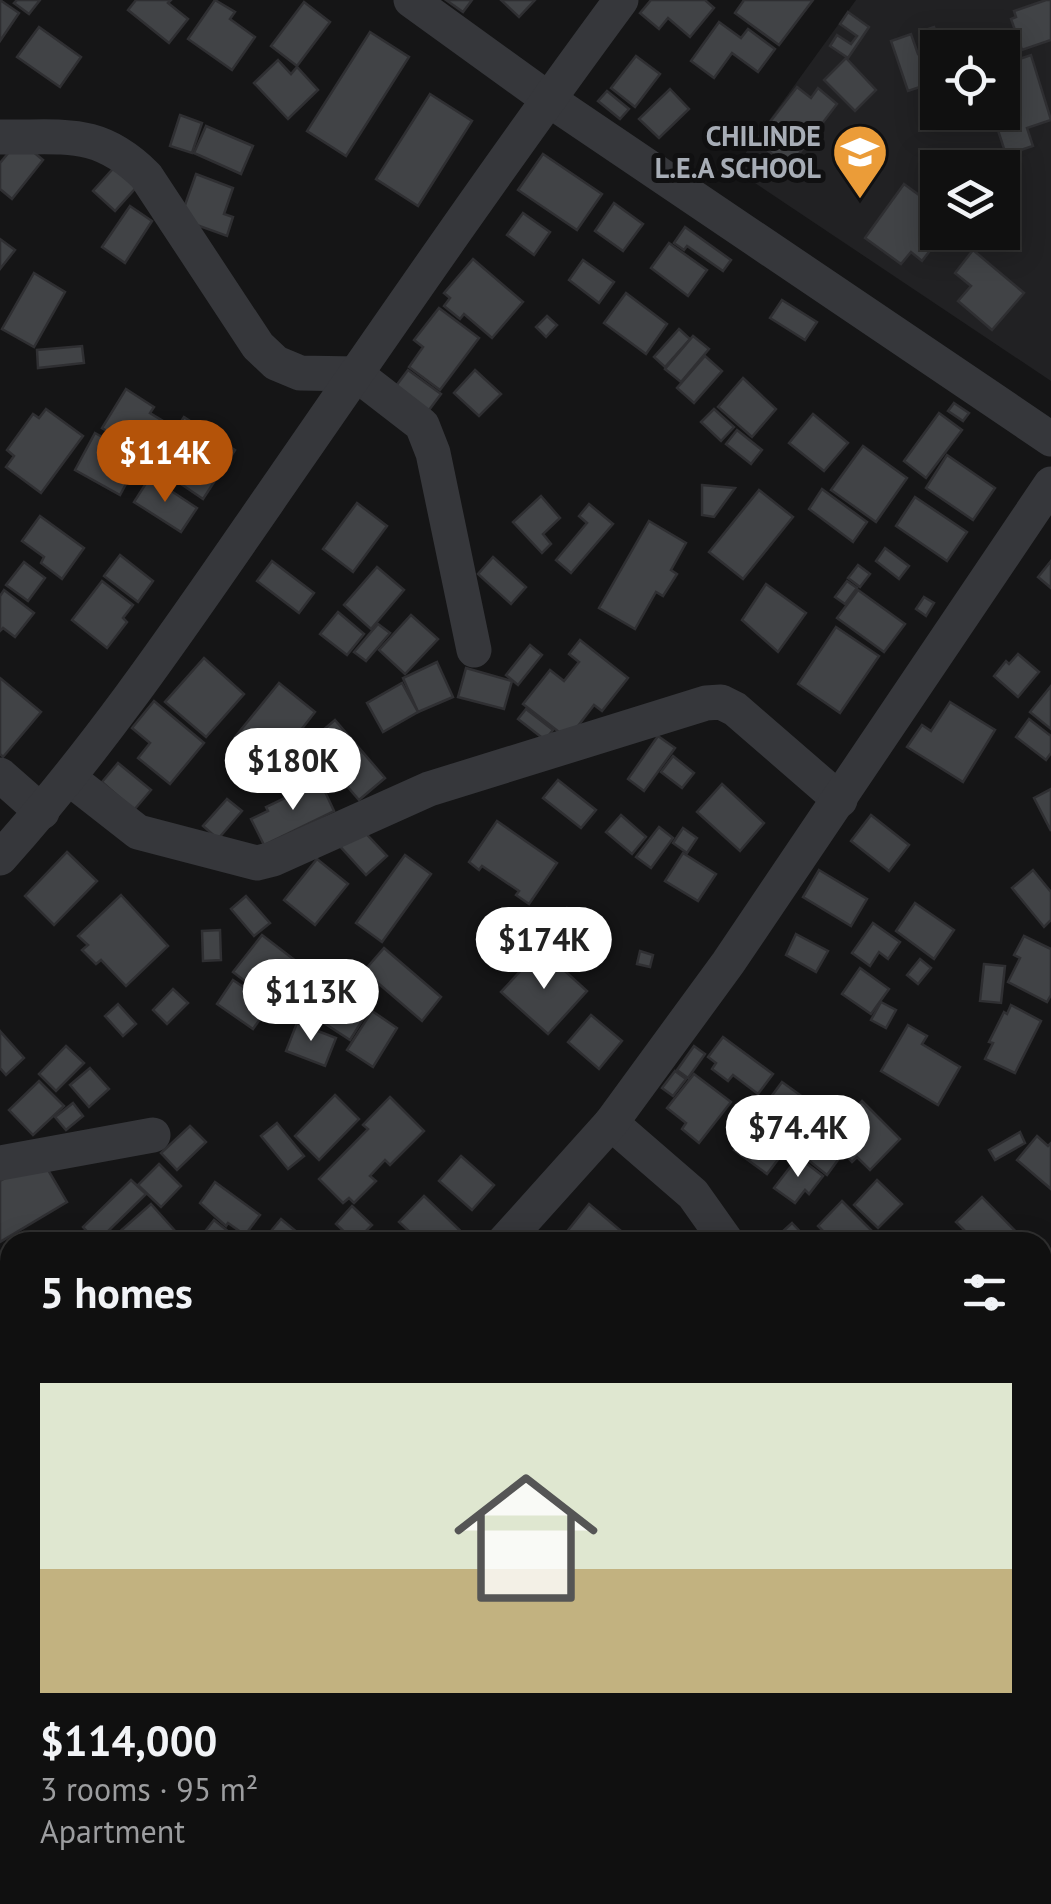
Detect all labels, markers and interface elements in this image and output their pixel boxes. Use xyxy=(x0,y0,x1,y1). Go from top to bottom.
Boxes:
map controls xyxy=(920,30,1020,250)
button: locate xyxy=(920,30,1020,130)
place label: CHILINDE L.E.A SCHOOL xyxy=(655,117,822,186)
school or university icon: CHILINDE L.E.A SCHOOL xyxy=(830,122,890,201)
button: layers xyxy=(920,150,1020,250)
pin: $114K xyxy=(95,420,235,505)
text: $114K xyxy=(119,431,211,473)
pin: $180K xyxy=(223,728,363,813)
text: $180K xyxy=(247,739,339,781)
pin: $174K xyxy=(474,907,614,992)
text: $174K xyxy=(498,918,590,960)
pin: $113K xyxy=(241,959,381,1044)
text: $113K xyxy=(265,970,357,1012)
pin: $74.4K xyxy=(717,1095,879,1180)
text: $74.4K xyxy=(748,1106,848,1148)
text: 5 homes xyxy=(40,1265,193,1320)
icon: filters xyxy=(957,1265,1012,1320)
icon: home xyxy=(436,1448,616,1628)
text: $114,000 xyxy=(40,1713,217,1768)
text: 3 rooms · 95 m² xyxy=(40,1768,258,1810)
text: Apartment xyxy=(40,1810,185,1852)

